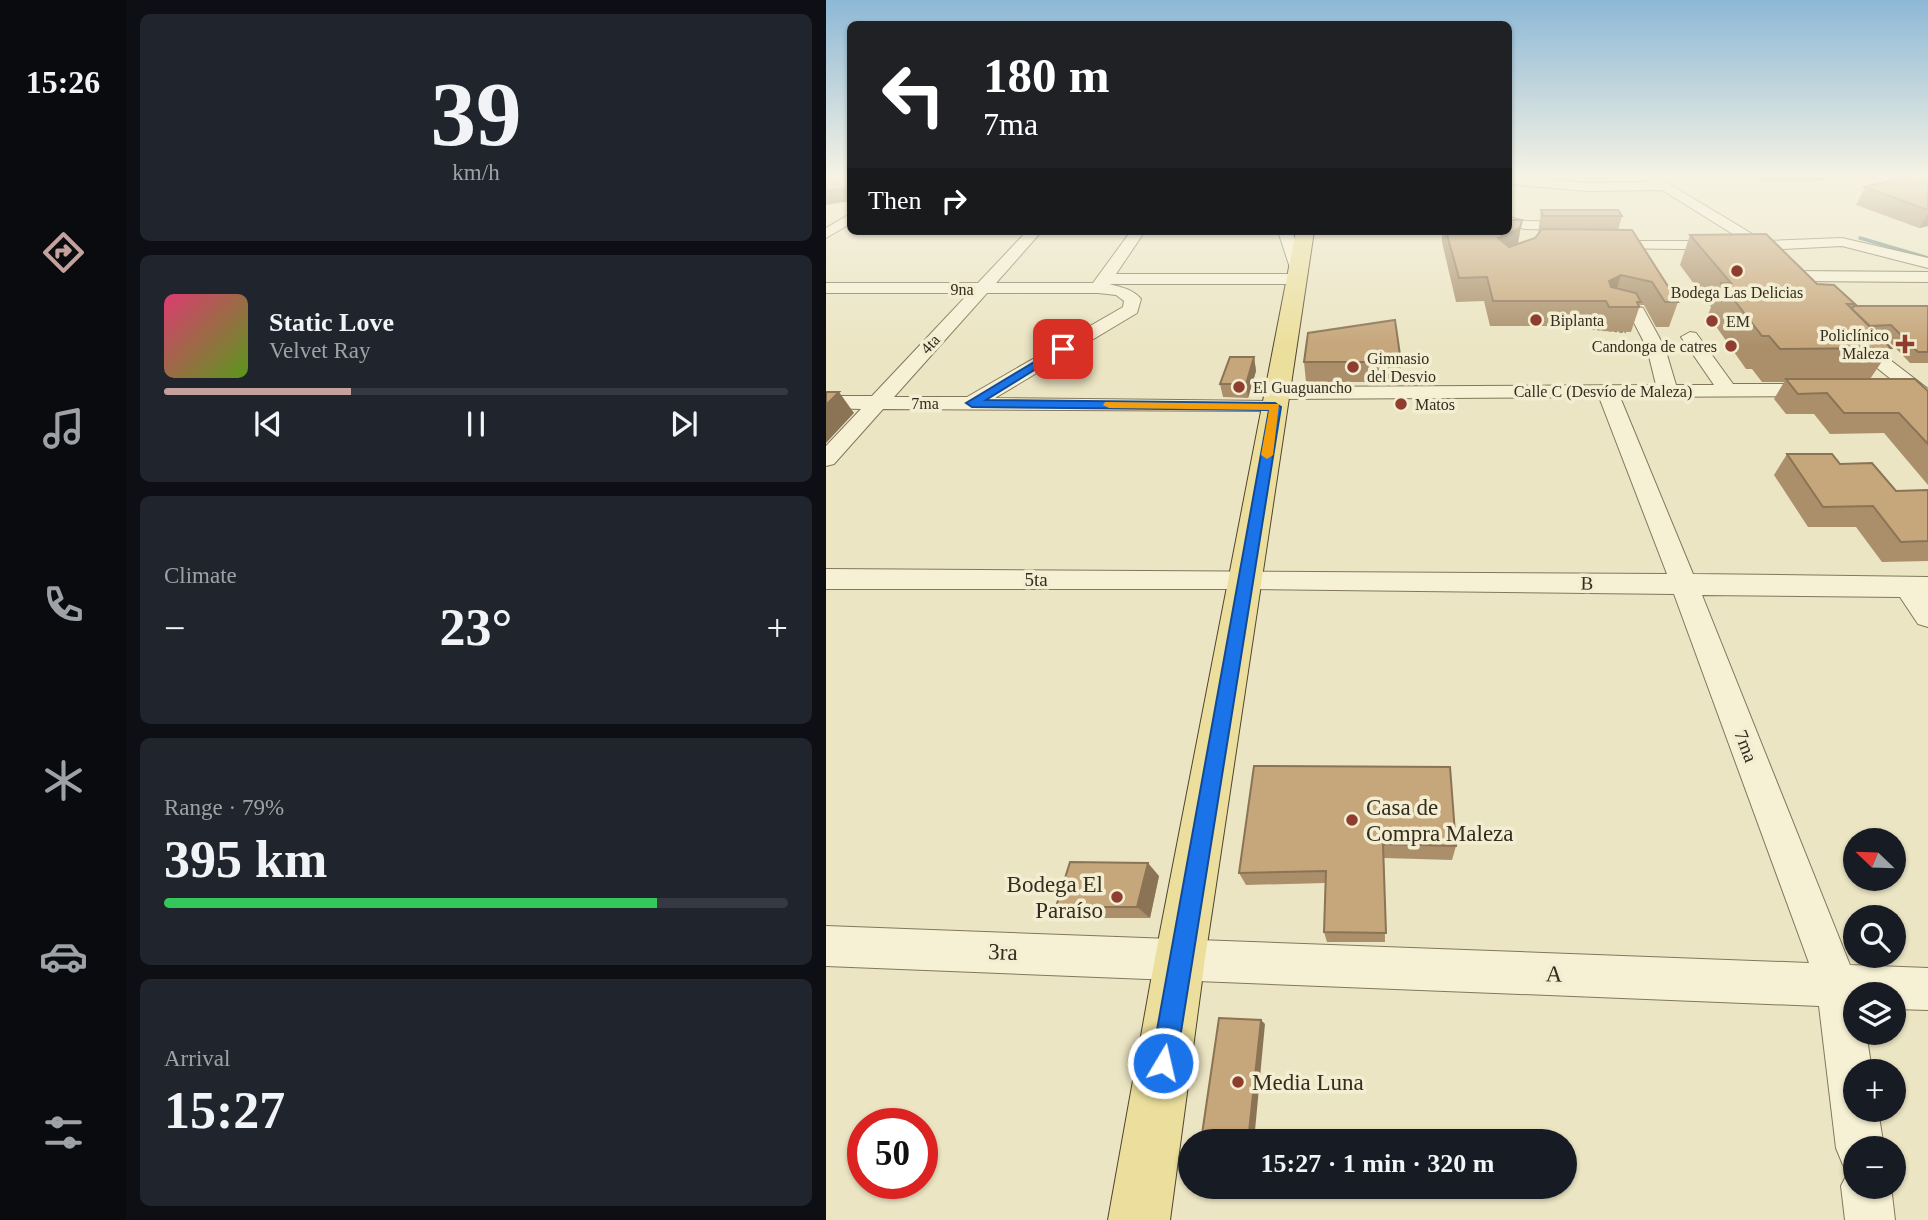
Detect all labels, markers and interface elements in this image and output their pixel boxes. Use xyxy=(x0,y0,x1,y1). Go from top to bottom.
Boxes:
text: 180 m xyxy=(983,48,1110,103)
icon: left xyxy=(868,49,959,140)
text: 15:26 xyxy=(26,64,100,100)
text: 39 xyxy=(431,64,522,165)
text: 7ma xyxy=(983,106,1038,142)
text: km/h xyxy=(452,160,500,185)
icon: right xyxy=(935,182,973,220)
text: Then xyxy=(868,186,921,215)
icon: directions xyxy=(39,228,88,277)
marker: Bodega Las Delicias xyxy=(1729,263,1745,279)
street label: 9na xyxy=(950,281,974,298)
place label: Bodega Las Delicias xyxy=(1671,284,1803,302)
text: Static Love xyxy=(269,308,394,337)
marker: Biplanta xyxy=(1528,312,1544,328)
place label: Biplanta xyxy=(1550,312,1604,330)
marker: EM xyxy=(1704,313,1720,329)
place label: EM xyxy=(1726,313,1750,330)
pin xyxy=(1033,319,1093,379)
place label: Policlínico Maleza xyxy=(1820,327,1889,362)
icon: arrive xyxy=(1044,330,1082,368)
street label: 4ta xyxy=(917,331,943,357)
marker: Policlínico Maleza xyxy=(1895,334,1915,354)
text: Velvet Ray xyxy=(269,338,371,363)
place label: Candonga de catres xyxy=(1592,338,1717,356)
marker: Candonga de catres xyxy=(1723,338,1739,354)
place label: Gimnasio del Desvio xyxy=(1367,350,1436,385)
marker: Gimnasio del Desvio xyxy=(1345,359,1361,375)
marker: El Guaguancho xyxy=(1231,379,1247,395)
place label: El Guaguancho xyxy=(1253,379,1352,397)
street label: Calle C (Desvío de Maleza) xyxy=(1514,383,1692,401)
street label: 7ma xyxy=(911,395,939,412)
marker: Matos xyxy=(1393,396,1409,412)
place label: Matos xyxy=(1415,396,1455,413)
icon: music xyxy=(39,404,88,453)
icon: previous xyxy=(249,405,287,443)
icon: pause xyxy=(457,405,495,443)
icon: next xyxy=(665,405,703,443)
text: Climate xyxy=(164,563,237,588)
street label: 5ta xyxy=(1024,569,1048,590)
street label: B xyxy=(1580,572,1594,594)
icon: phone xyxy=(39,580,88,629)
text: 23° xyxy=(440,599,512,656)
text: − xyxy=(164,607,185,649)
text: + xyxy=(767,607,788,649)
street label: 7ma xyxy=(1730,727,1762,766)
icon: climate xyxy=(39,756,88,805)
text: Range · 79% xyxy=(164,795,284,820)
place label: Casa de Compra Maleza xyxy=(1366,795,1514,846)
marker: Casa de Compra Maleza xyxy=(1344,812,1360,828)
north arrow xyxy=(1843,828,1906,891)
map controls xyxy=(1843,828,1906,1199)
text: 395 km xyxy=(164,831,327,888)
place label: Bodega El Paraíso xyxy=(1007,872,1103,923)
marker: Bodega El Paraíso xyxy=(1109,889,1125,905)
button: search xyxy=(1843,905,1906,968)
icon: car xyxy=(39,932,88,981)
street label: 3ra xyxy=(988,939,1018,965)
street label: A xyxy=(1545,961,1563,987)
button: layers xyxy=(1843,982,1906,1045)
position arrow xyxy=(1126,1026,1200,1100)
text: Arrival xyxy=(164,1046,230,1071)
button: + xyxy=(1843,1059,1906,1122)
place label: Media Luna xyxy=(1252,1070,1364,1095)
marker: Media Luna xyxy=(1230,1074,1246,1090)
text: 15:27 xyxy=(164,1082,285,1139)
icon: filters xyxy=(39,1108,88,1157)
speed limit sign: 50 xyxy=(847,1108,938,1199)
button: − xyxy=(1843,1136,1906,1199)
text: 15:27 · 1 min · 320 m xyxy=(1261,1149,1495,1178)

